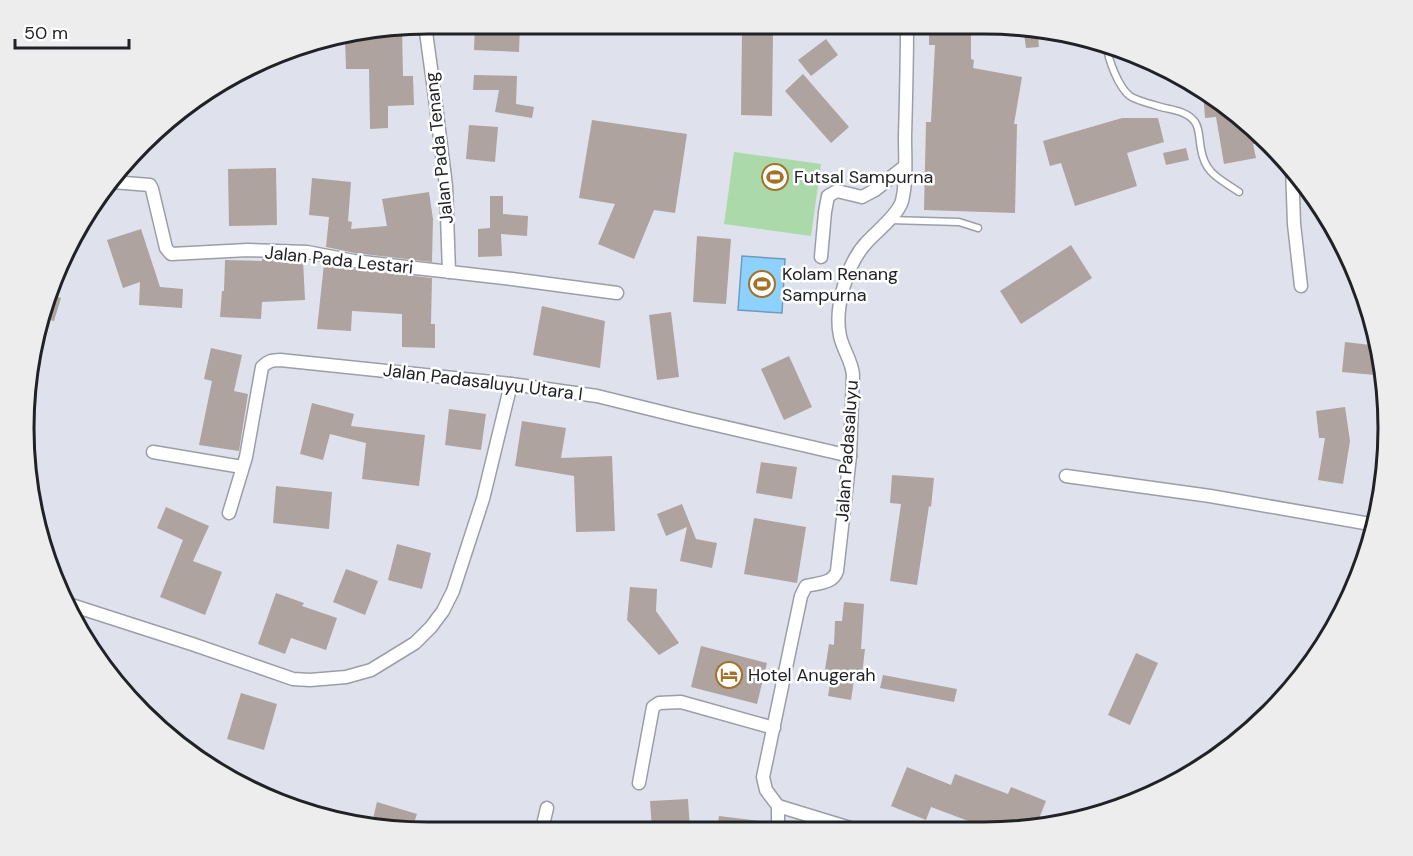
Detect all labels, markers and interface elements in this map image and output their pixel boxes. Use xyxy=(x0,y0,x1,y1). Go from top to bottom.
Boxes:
scale bar xyxy=(15,12,129,50)
text: 50 m xyxy=(24,21,68,45)
street label: Jalan Pada Tenang xyxy=(419,71,459,225)
sports icon: Futsal Sampurna xyxy=(760,162,790,192)
place label: Futsal Sampurna xyxy=(794,165,933,189)
street label: Jalan Pada Lestari xyxy=(264,240,414,280)
place label: Kolam Renang Sampurna xyxy=(782,262,898,307)
sports icon: Kolam Renang Sampurna xyxy=(747,269,777,299)
street label: Jalan Padasaluyu Utara I xyxy=(382,358,584,406)
street label: Jalan Padasaluyu xyxy=(830,379,864,523)
hotel icon: Hotel Anugerah xyxy=(714,660,744,690)
place label: Hotel Anugerah xyxy=(748,663,876,687)

